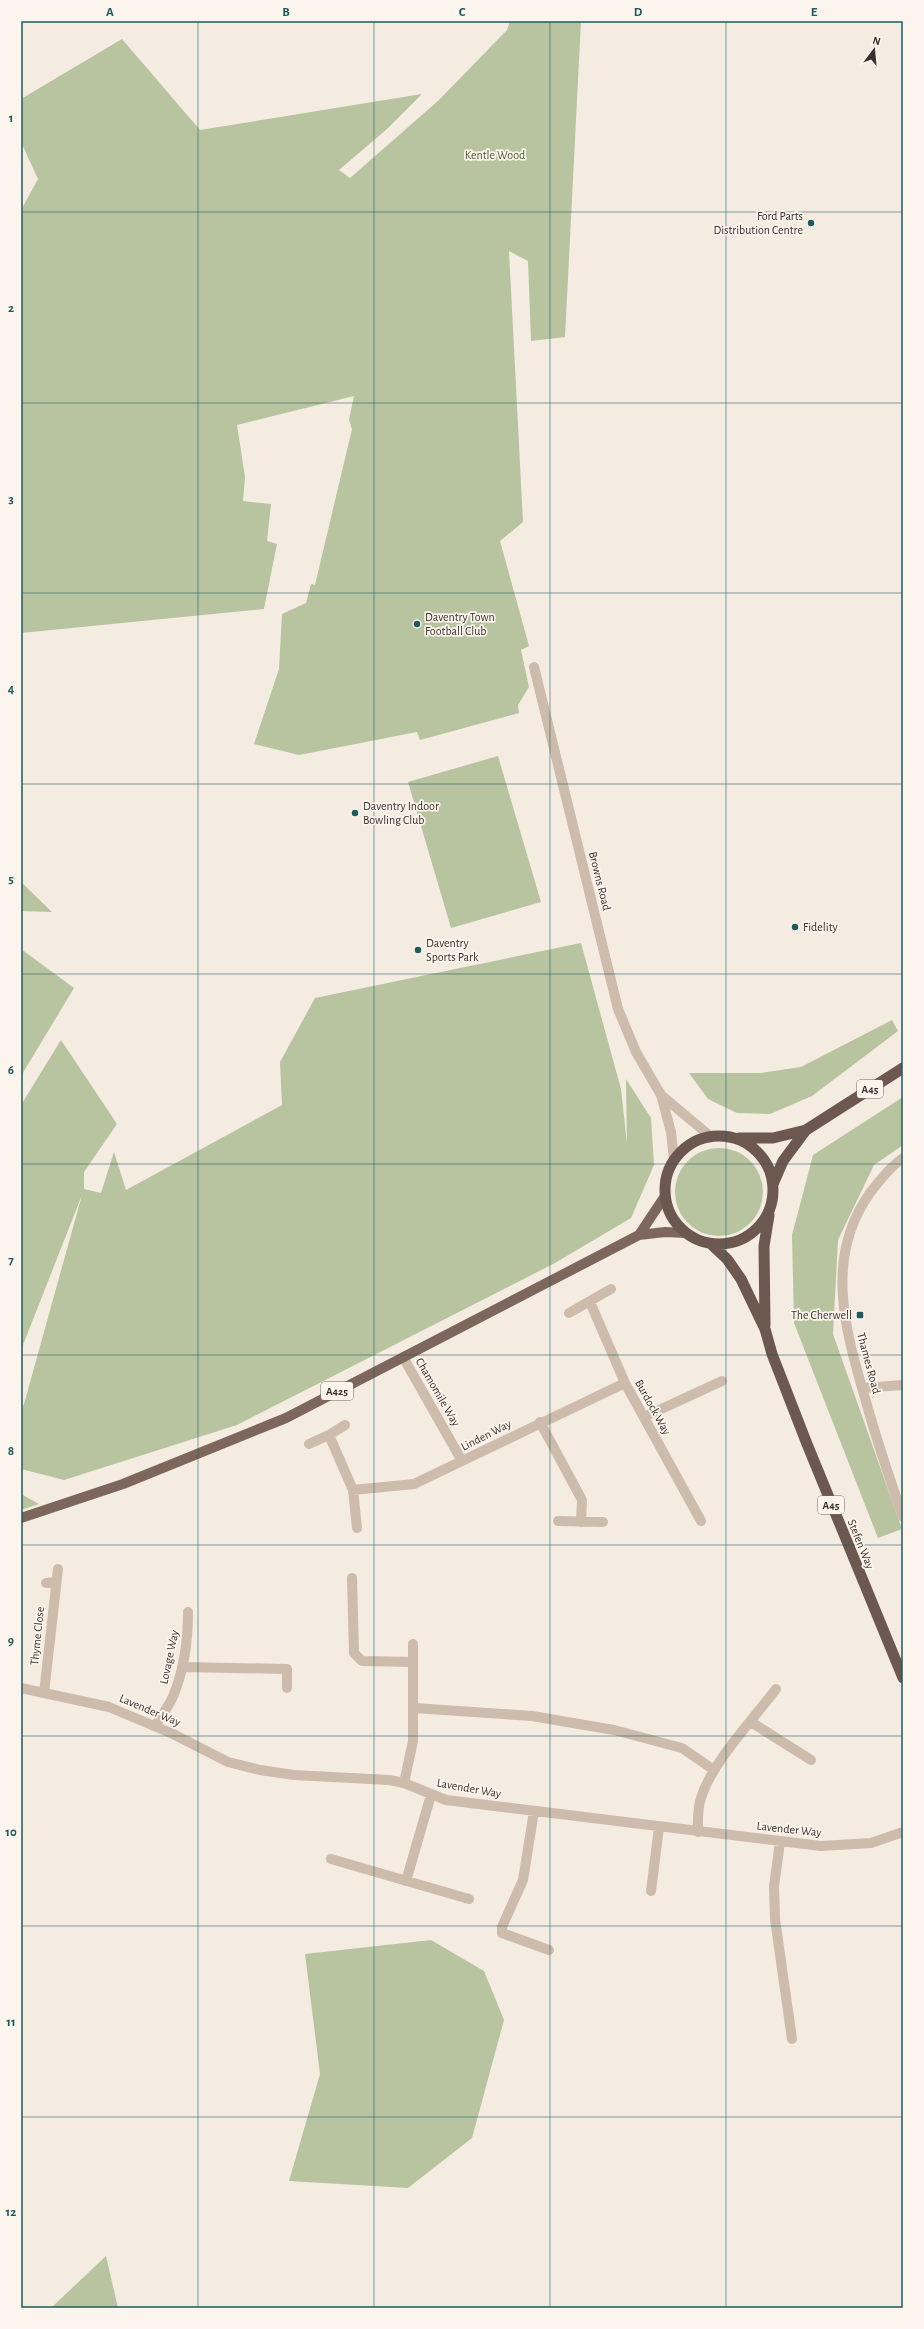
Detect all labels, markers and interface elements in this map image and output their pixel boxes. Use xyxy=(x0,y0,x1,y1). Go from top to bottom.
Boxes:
text: A xyxy=(106,6,114,19)
text: B xyxy=(282,6,290,19)
text: C xyxy=(459,6,466,19)
text: D xyxy=(634,6,643,19)
text: E xyxy=(811,6,818,19)
north arrow xyxy=(854,30,894,70)
text: N xyxy=(871,35,882,47)
text: 1 xyxy=(9,112,13,125)
park label: Kentle Wood xyxy=(465,149,525,161)
place label: Ford Parts Distribution Centre xyxy=(713,210,803,236)
marker: Ford Parts Distribution Centre xyxy=(806,218,816,228)
text: 2 xyxy=(8,302,14,315)
text: 3 xyxy=(8,493,14,506)
place label: Daventry Town Football Club xyxy=(425,611,495,637)
marker: Daventry Town Football Club xyxy=(412,619,422,629)
text: 4 xyxy=(8,683,15,696)
place label: Daventry Indoor Bowling Club xyxy=(363,800,439,826)
marker: Daventry Indoor Bowling Club xyxy=(350,808,360,818)
street label: Browns Road xyxy=(587,850,613,912)
text: 5 xyxy=(8,873,14,886)
place label: Fidelity xyxy=(803,921,838,934)
marker: Fidelity xyxy=(790,922,800,932)
place label: Daventry Sports Park xyxy=(426,937,479,963)
marker: Daventry Sports Park xyxy=(413,945,423,955)
text: 6 xyxy=(8,1064,14,1077)
road number: A45 xyxy=(857,1080,883,1098)
text: 7 xyxy=(8,1254,14,1267)
place label: The Cherwell xyxy=(791,1309,852,1321)
marker: The Cherwell xyxy=(855,1310,865,1320)
street label: Thames Road xyxy=(855,1331,883,1395)
street label: Chamomile Way xyxy=(413,1356,462,1429)
street label: Burdock Way xyxy=(632,1377,673,1437)
road number: A425 xyxy=(321,1382,353,1400)
street label: Linden Way xyxy=(459,1417,513,1454)
text: 8 xyxy=(8,1445,14,1458)
road number: A45 xyxy=(818,1496,844,1514)
street label: Stefen Way xyxy=(845,1517,876,1571)
street label: Thyme Close xyxy=(28,1606,47,1666)
street label: Lovage Way xyxy=(157,1629,182,1685)
text: 9 xyxy=(8,1635,14,1648)
street label: Lavender Way xyxy=(117,1692,182,1729)
street label: Lavender Way xyxy=(436,1776,502,1801)
street label: Lavender Way xyxy=(756,1820,822,1839)
text: 10 xyxy=(5,1826,17,1839)
text: 11 xyxy=(6,2016,16,2029)
text: 12 xyxy=(6,2206,16,2219)

